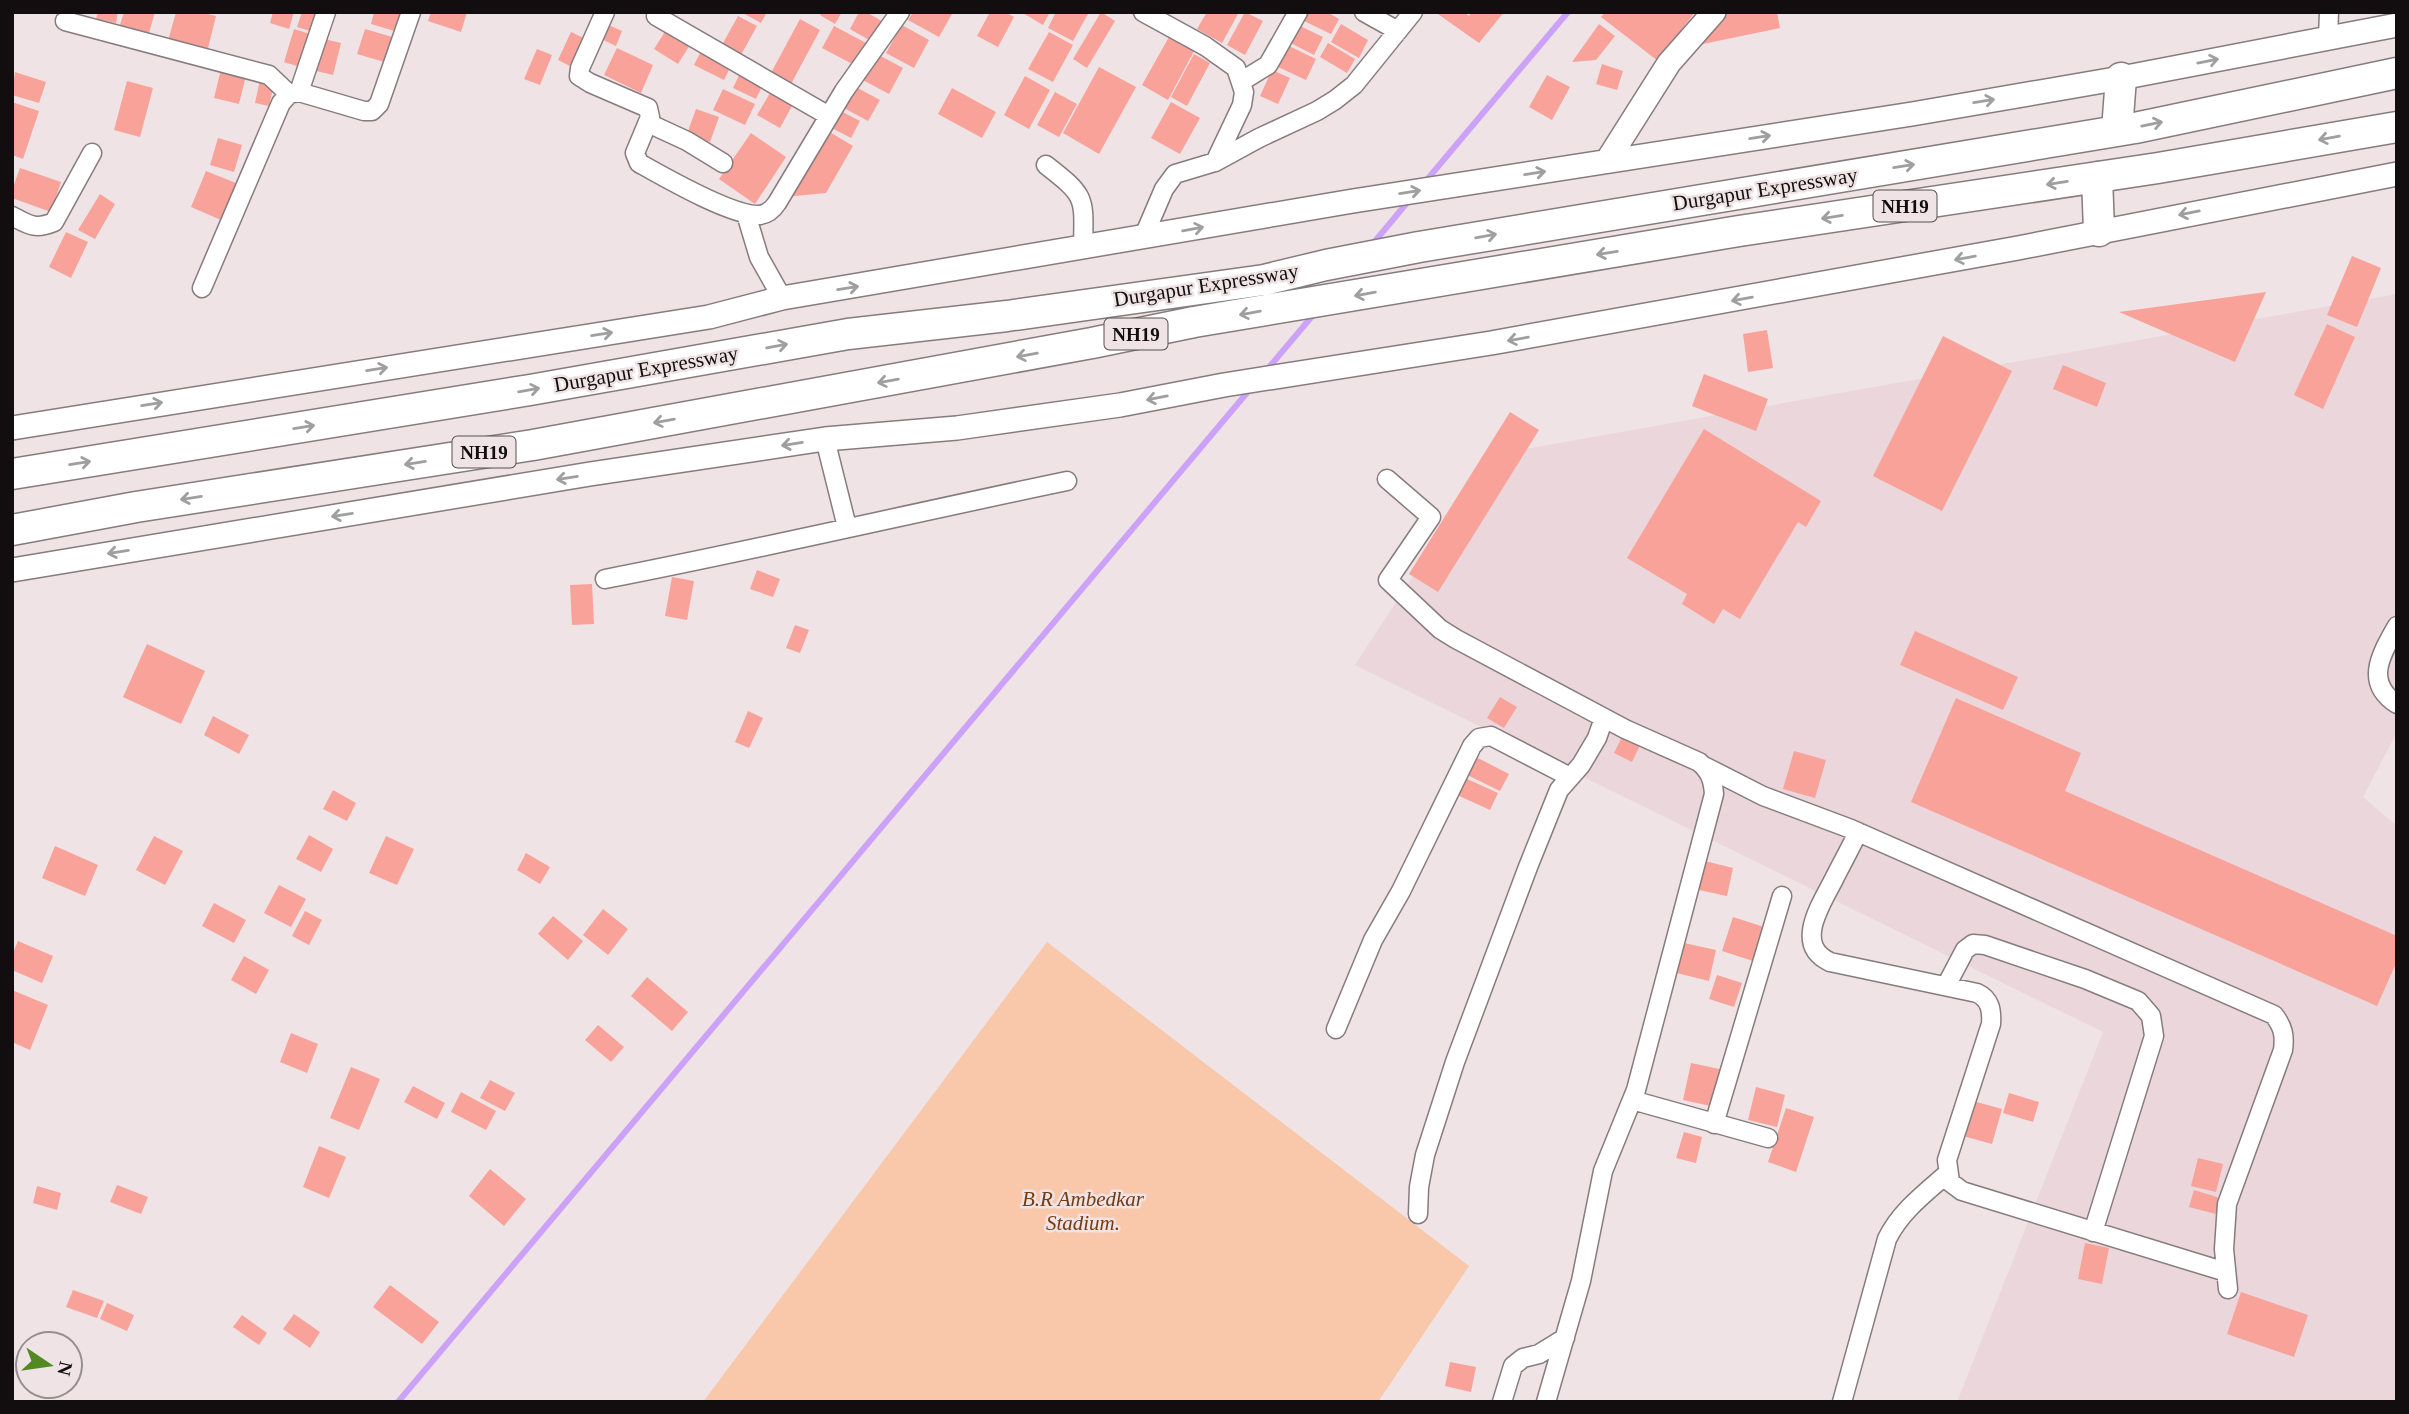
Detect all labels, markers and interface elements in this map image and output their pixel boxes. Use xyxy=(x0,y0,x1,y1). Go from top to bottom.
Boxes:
one-way arrow xyxy=(2196,53,2219,67)
one-way arrow xyxy=(1972,94,1995,107)
one-way arrow xyxy=(2140,116,2163,130)
one-way arrow xyxy=(1748,130,1771,143)
one-way arrow xyxy=(2319,132,2341,145)
one-way arrow xyxy=(1892,159,1915,172)
street label: Durgapur Expressway xyxy=(1671,162,1860,215)
one-way arrow xyxy=(1523,166,1546,179)
one-way arrow xyxy=(2046,177,2069,190)
one-way arrow xyxy=(1398,185,1421,198)
road number: NH19 xyxy=(1874,190,1937,222)
one-way arrow xyxy=(2178,207,2201,221)
one-way arrow xyxy=(1821,211,1844,224)
one-way arrow xyxy=(1181,222,1204,235)
one-way arrow xyxy=(1474,229,1497,242)
one-way arrow xyxy=(1596,247,1619,260)
one-way arrow xyxy=(1955,251,1977,265)
street label: Durgapur Expressway xyxy=(1112,258,1301,311)
one-way arrow xyxy=(836,281,859,294)
one-way arrow xyxy=(1355,287,1377,301)
one-way arrow xyxy=(1731,292,1754,306)
one-way arrow xyxy=(1239,307,1262,320)
road number: NH19 xyxy=(1104,318,1168,350)
one-way arrow xyxy=(590,327,612,340)
one-way arrow xyxy=(1507,333,1530,346)
one-way arrow xyxy=(765,339,788,353)
street label: Durgapur Expressway xyxy=(552,341,741,397)
one-way arrow xyxy=(1016,349,1039,362)
one-way arrow xyxy=(365,362,388,375)
one-way arrow xyxy=(877,374,900,388)
one-way arrow xyxy=(517,383,540,396)
one-way arrow xyxy=(1147,391,1169,405)
one-way arrow xyxy=(140,398,163,411)
one-way arrow xyxy=(653,415,676,428)
one-way arrow xyxy=(292,420,315,433)
road number: NH19 xyxy=(452,436,516,467)
one-way arrow xyxy=(781,438,803,451)
one-way arrow xyxy=(68,456,91,469)
one-way arrow xyxy=(404,457,427,470)
one-way arrow xyxy=(556,472,579,485)
one-way arrow xyxy=(180,492,202,505)
one-way arrow xyxy=(331,509,354,522)
one-way arrow xyxy=(107,546,130,559)
park label: B.R Ambedkar Stadium. xyxy=(1022,1187,1145,1235)
north arrow xyxy=(14,1330,84,1400)
text: N xyxy=(53,1360,77,1378)

